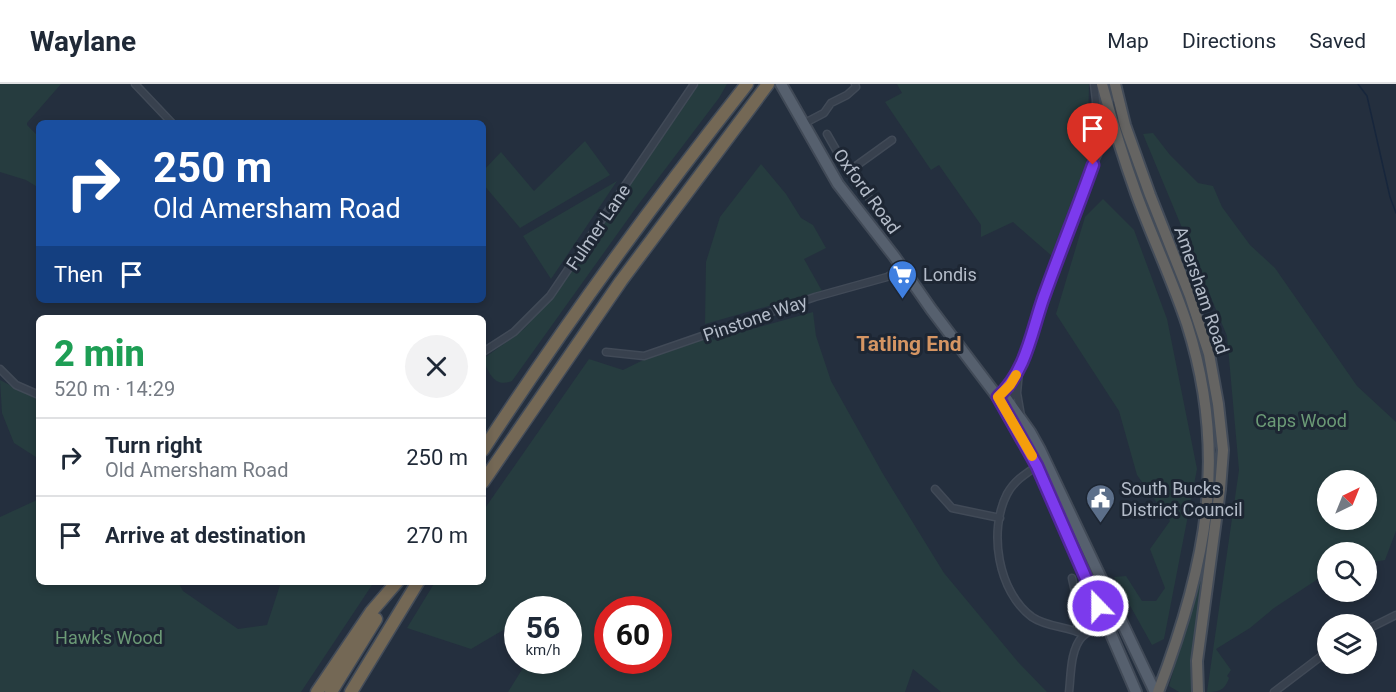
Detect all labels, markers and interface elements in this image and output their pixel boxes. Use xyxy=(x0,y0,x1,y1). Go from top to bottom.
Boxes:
text: Waylane xyxy=(30,25,136,58)
text: Map xyxy=(1107,29,1149,53)
text: Directions xyxy=(1182,29,1276,53)
text: Saved xyxy=(1309,29,1366,53)
pin xyxy=(1067,103,1118,165)
icon: arrive xyxy=(1076,112,1109,145)
text: 250 m xyxy=(153,143,272,192)
icon: right xyxy=(54,144,132,222)
street label: Oxford Road xyxy=(829,145,905,237)
street label: Fulmer Lane xyxy=(562,180,634,274)
text: Old Amersham Road xyxy=(153,193,401,225)
street label: Amersham Road xyxy=(1170,223,1234,357)
icon: arrive xyxy=(115,258,148,291)
supermarket icon: Londis xyxy=(886,258,918,300)
text: Then xyxy=(54,262,103,287)
place label: Londis xyxy=(923,264,977,285)
street label: Pinstone Way xyxy=(700,290,810,346)
district label: Tatling End xyxy=(856,332,962,356)
text: 2 min xyxy=(54,333,145,375)
button: close xyxy=(405,335,468,398)
text: 520 m · 14:29 xyxy=(54,377,175,401)
park label: Caps Wood xyxy=(1255,410,1347,431)
text: Turn right xyxy=(105,433,202,458)
icon: right xyxy=(54,441,87,474)
text: 250 m xyxy=(406,445,468,470)
text: Old Amersham Road xyxy=(105,458,288,482)
north arrow xyxy=(1317,470,1377,530)
map controls xyxy=(1317,470,1377,674)
place label: South Bucks District Council xyxy=(1121,478,1243,520)
public building icon: South Bucks District Council xyxy=(1084,482,1116,524)
icon: arrive xyxy=(54,519,87,552)
text: Arrive at destination xyxy=(105,523,306,548)
text: 270 m xyxy=(406,523,468,548)
button: search xyxy=(1317,542,1377,602)
position arrow xyxy=(1066,574,1130,638)
speed limit sign: 60 xyxy=(594,596,672,674)
text: 56 xyxy=(526,610,560,645)
button: layers xyxy=(1317,614,1377,674)
park label: Hawk's Wood xyxy=(55,627,163,648)
text: km/h xyxy=(525,641,561,659)

